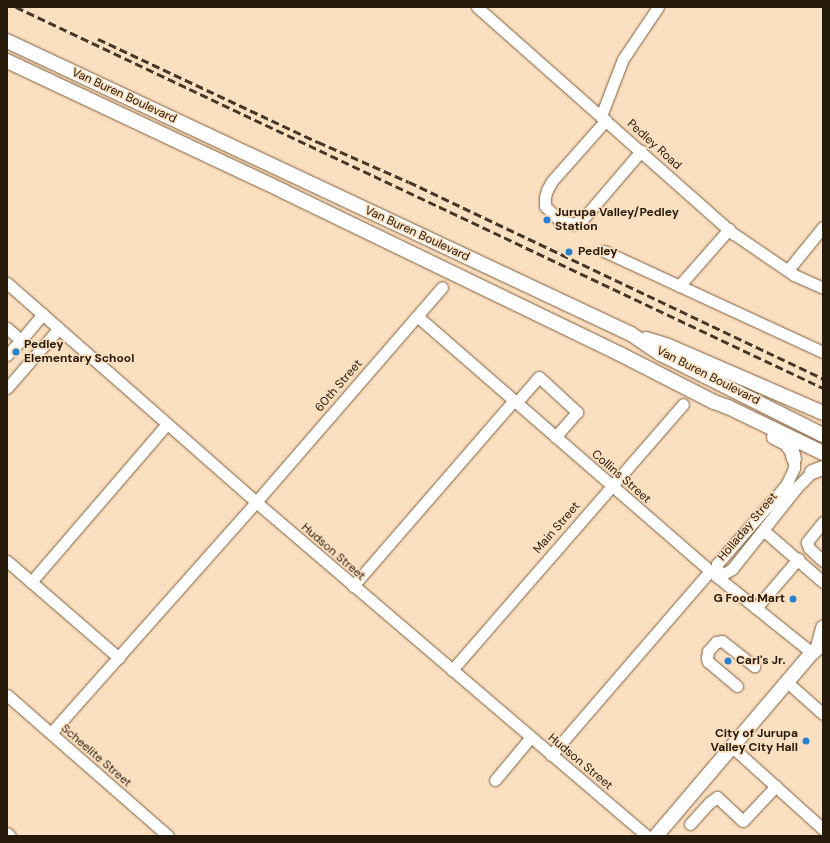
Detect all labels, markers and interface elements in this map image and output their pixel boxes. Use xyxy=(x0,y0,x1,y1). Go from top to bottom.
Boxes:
street label: Van Buren Boulevard xyxy=(69,65,179,127)
street label: Pedley Road xyxy=(624,117,684,173)
street label: Van Buren Boulevard xyxy=(362,203,472,265)
place label: Jurupa Valley/Pedley Station xyxy=(555,206,679,234)
marker: Jurupa Valley/Pedley Station xyxy=(542,215,552,225)
place label: Pedley xyxy=(578,245,618,259)
marker: Pedley xyxy=(563,246,575,258)
place label: Pedley Elementary School xyxy=(24,338,134,366)
street label: Van Buren Boulevard xyxy=(654,344,762,408)
marker: Pedley Elementary School xyxy=(11,347,21,357)
street label: 60th Street xyxy=(312,357,366,415)
street label: Collins Street xyxy=(588,447,654,507)
street label: Holladay Street xyxy=(715,490,781,564)
street label: Main Street xyxy=(531,499,583,557)
street label: Hudson Street xyxy=(298,520,368,584)
place label: G Food Mart xyxy=(713,592,785,606)
marker: G Food Mart xyxy=(788,594,798,604)
place label: Carl's Jr. xyxy=(736,654,786,668)
marker: Carl's Jr. xyxy=(723,656,733,666)
street label: Scheelite Street xyxy=(58,722,134,790)
place label: City of Jurupa Valley City Hall xyxy=(710,727,798,755)
street label: Hudson Street xyxy=(545,731,615,793)
marker: City of Jurupa Valley City Hall xyxy=(801,736,811,746)

